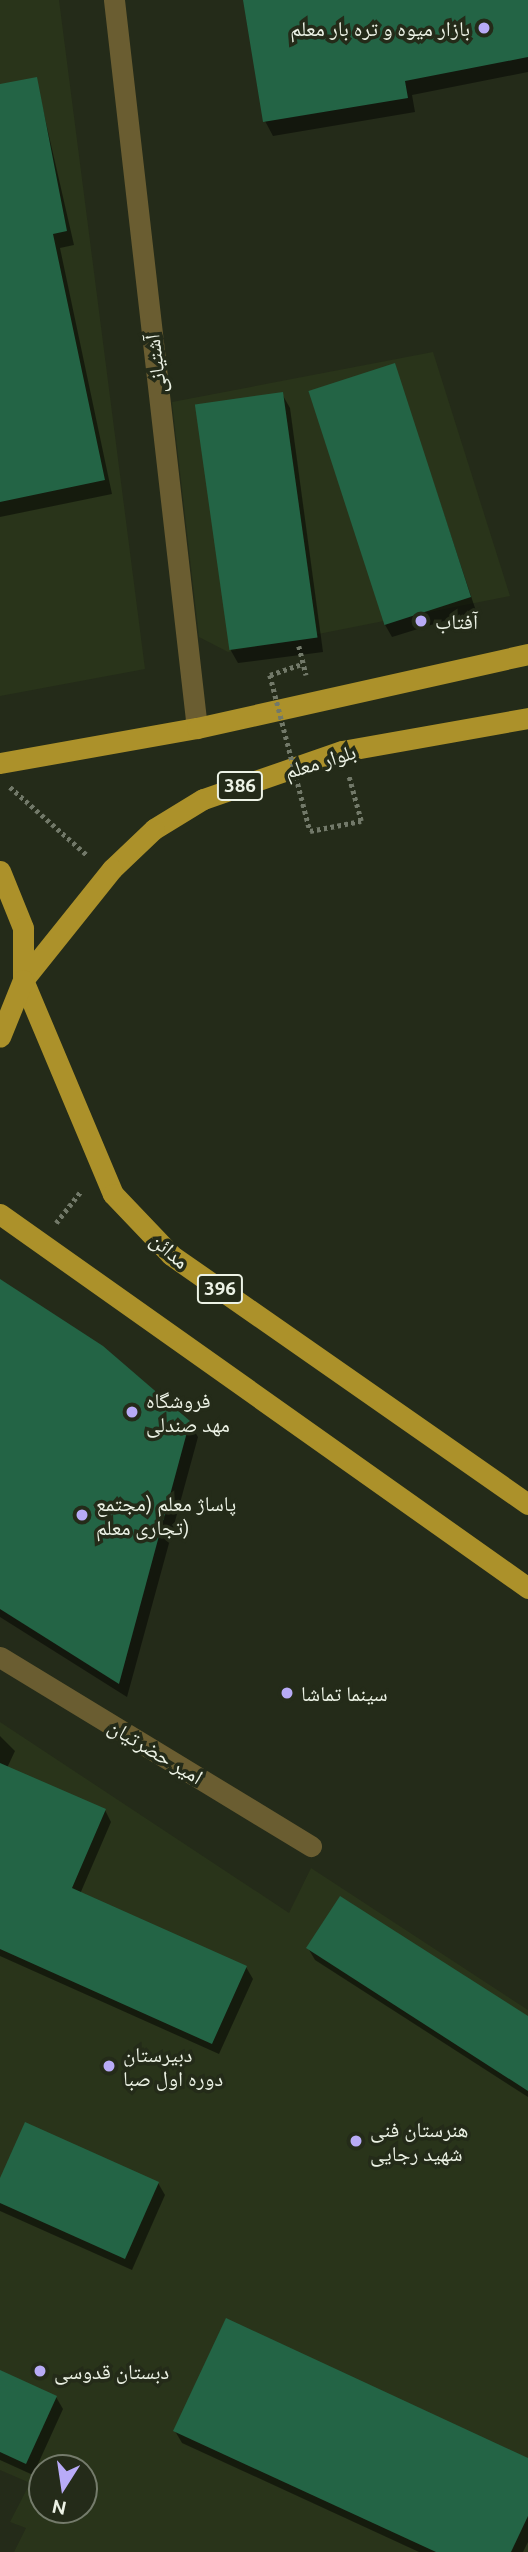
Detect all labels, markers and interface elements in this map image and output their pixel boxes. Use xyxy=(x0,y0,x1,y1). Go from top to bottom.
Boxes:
place label: بازار میوه و تره بار معلم xyxy=(290,15,470,41)
marker: بازار میوه و تره بار معلم xyxy=(476,20,492,36)
street label: آشتیانی xyxy=(139,333,171,395)
place label: آفتاب xyxy=(435,608,478,634)
marker: آفتاب xyxy=(413,613,429,629)
street label: بلوار معلم xyxy=(281,738,359,784)
road number: 386 xyxy=(216,771,264,802)
street label: مدائن xyxy=(146,1227,194,1273)
road number: 396 xyxy=(196,1274,244,1304)
place label: فروشگاه مهد صندلی xyxy=(146,1387,230,1437)
marker: فروشگاه مهد صندلی xyxy=(124,1404,140,1420)
place label: پاساژ معلم (مجتمع تجاری معلم) xyxy=(96,1490,236,1540)
marker: پاساژ معلم (مجتمع تجاری معلم) xyxy=(74,1507,90,1523)
place label: سینما تماشا xyxy=(301,1680,388,1706)
marker: سینما تماشا xyxy=(279,1685,295,1701)
street label: امیر حضرتیان xyxy=(104,1713,208,1789)
place label: دبیرستان دوره اول صبا xyxy=(123,2041,223,2091)
marker: دبیرستان دوره اول صبا xyxy=(101,2058,117,2074)
place label: هنرستان فنی شهید رجایی xyxy=(370,2116,468,2166)
marker: هنرستان فنی شهید رجایی xyxy=(348,2133,364,2149)
place label: دبستان قدوسی xyxy=(54,2358,169,2384)
marker: دبستان قدوسی xyxy=(32,2363,48,2379)
north arrow xyxy=(28,2454,98,2524)
text: N xyxy=(50,2495,68,2520)

